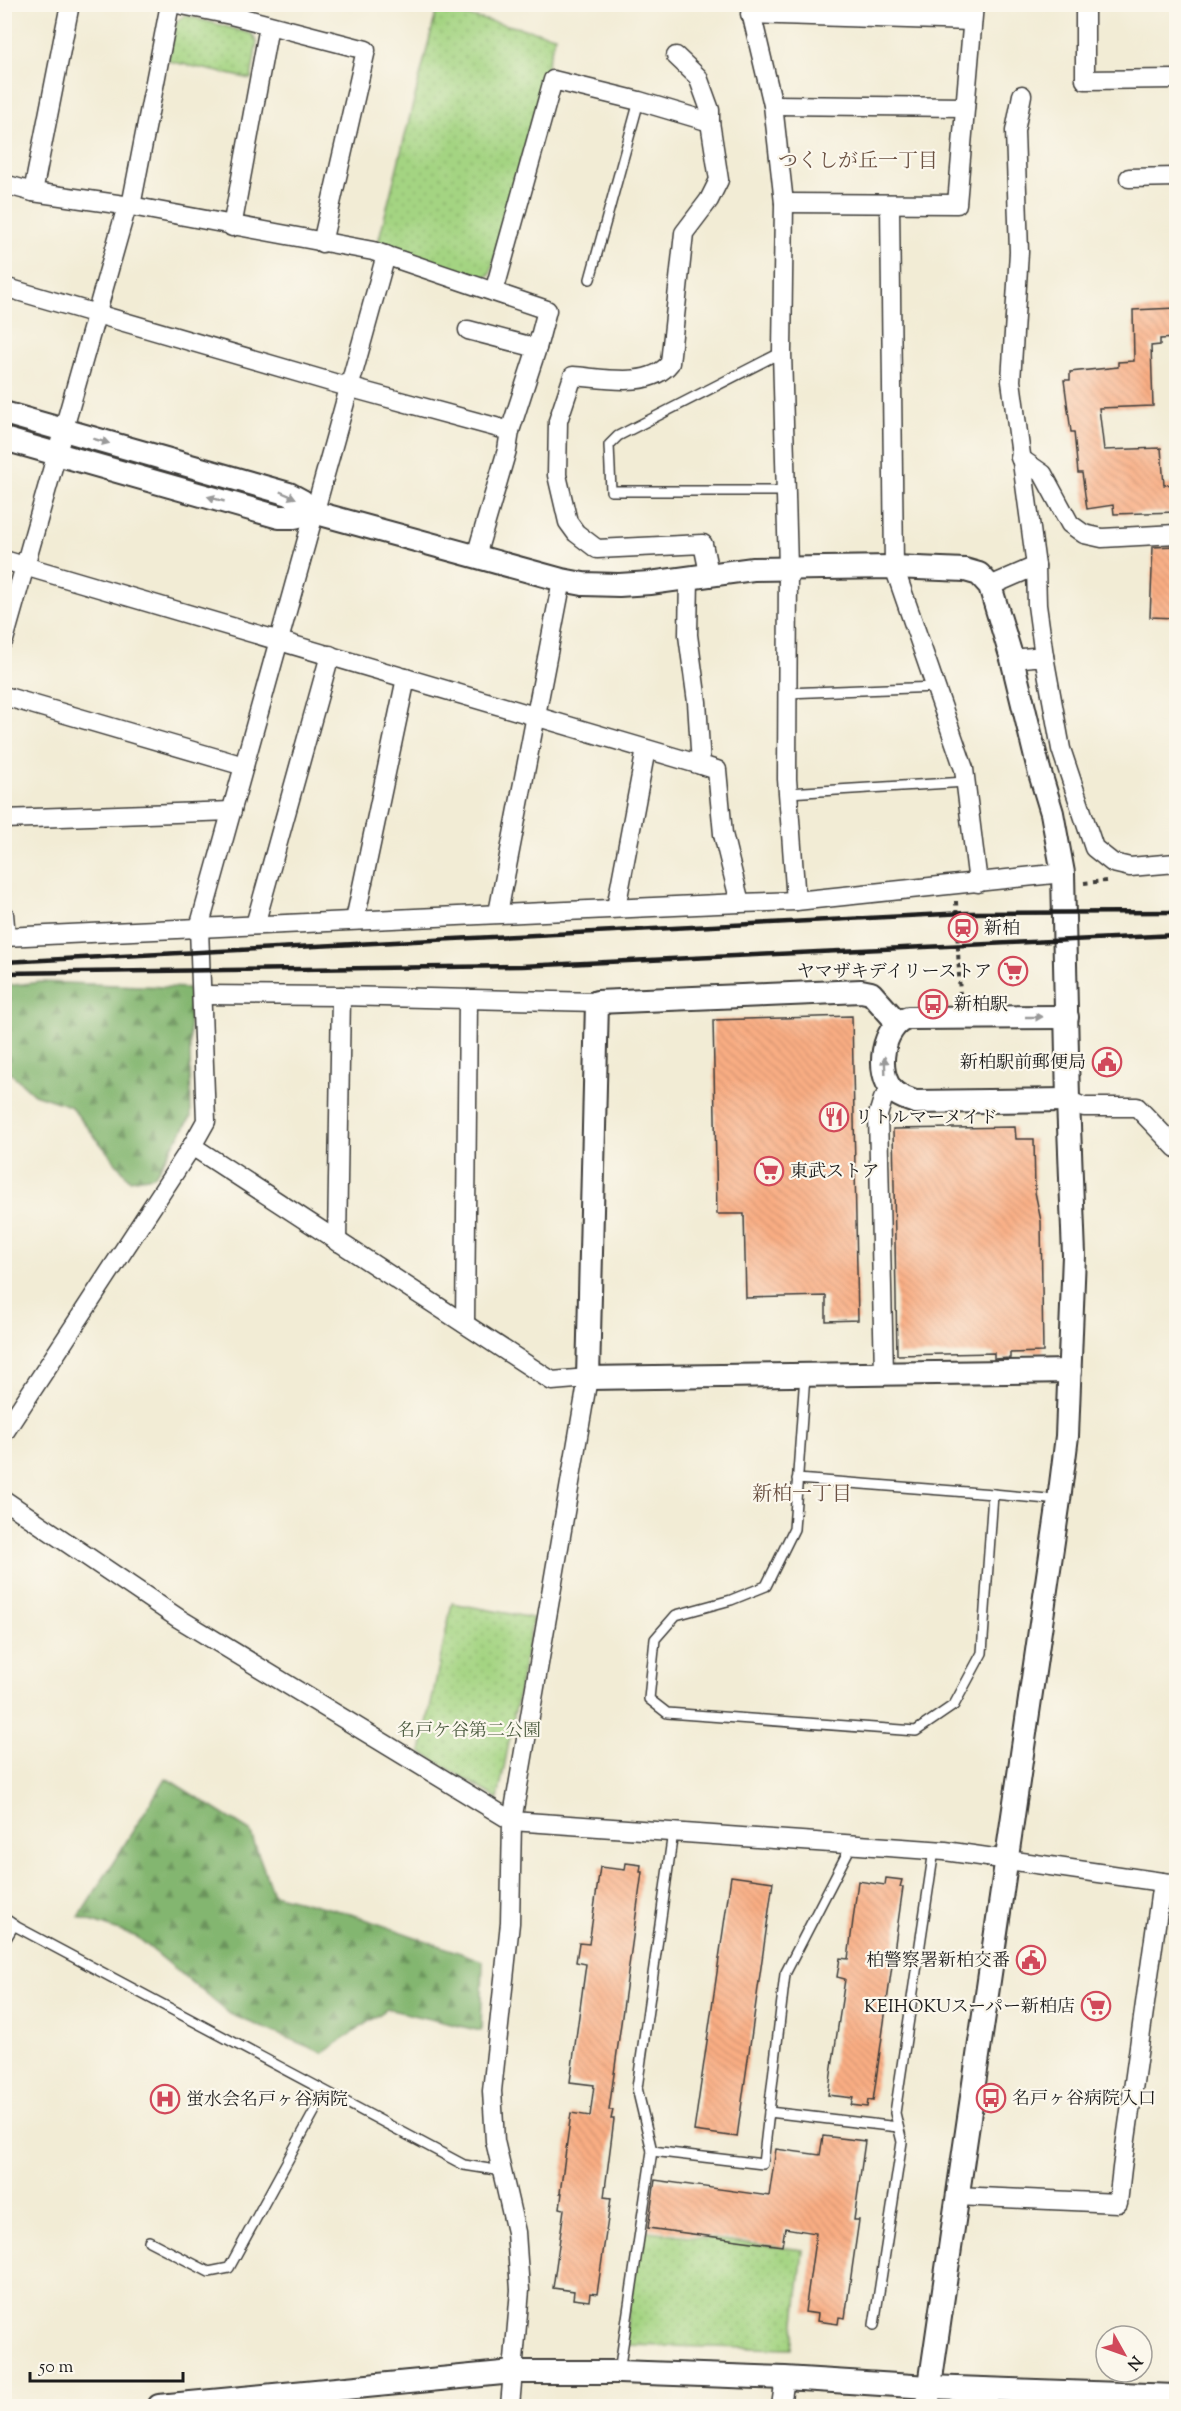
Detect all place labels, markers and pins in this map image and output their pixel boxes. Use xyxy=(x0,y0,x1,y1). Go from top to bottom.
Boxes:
station icon: 新柏 xyxy=(947,912,979,944)
place label: 新柏 xyxy=(984,917,1020,943)
supermarket icon: ヤマザキデイリーストア xyxy=(997,955,1029,987)
place label: ヤマザキデイリーストア xyxy=(797,960,992,986)
bus stop icon: 新柏駅 xyxy=(917,988,949,1020)
place label: 新柏駅 xyxy=(954,993,1008,1019)
public building icon: 新柏駅前郵便局 xyxy=(1091,1046,1123,1078)
place label: 新柏駅前郵便局 xyxy=(960,1051,1086,1077)
restaurant icon: リトルマーメイド xyxy=(818,1101,850,1133)
place label: リトルマーメイド xyxy=(855,1106,998,1132)
supermarket icon: 東武ストア xyxy=(753,1155,785,1187)
place label: 東武ストア xyxy=(790,1160,879,1186)
public building icon: 柏警察署新柏交番 xyxy=(1015,1944,1047,1976)
place label: 柏警察署新柏交番 xyxy=(866,1949,1010,1975)
supermarket icon: KEIHOKUスーパー新柏店 xyxy=(1080,1990,1112,2022)
place label: KEIHOKUスーパー新柏店 xyxy=(864,1995,1075,2021)
bus stop icon: 名戸ヶ谷病院入口 xyxy=(975,2082,1007,2114)
hospital icon: 蛍水会名戸ヶ谷病院 xyxy=(149,2083,181,2115)
place label: 名戸ヶ谷病院入口 xyxy=(1012,2087,1156,2113)
place label: 蛍水会名戸ヶ谷病院 xyxy=(186,2088,348,2114)

